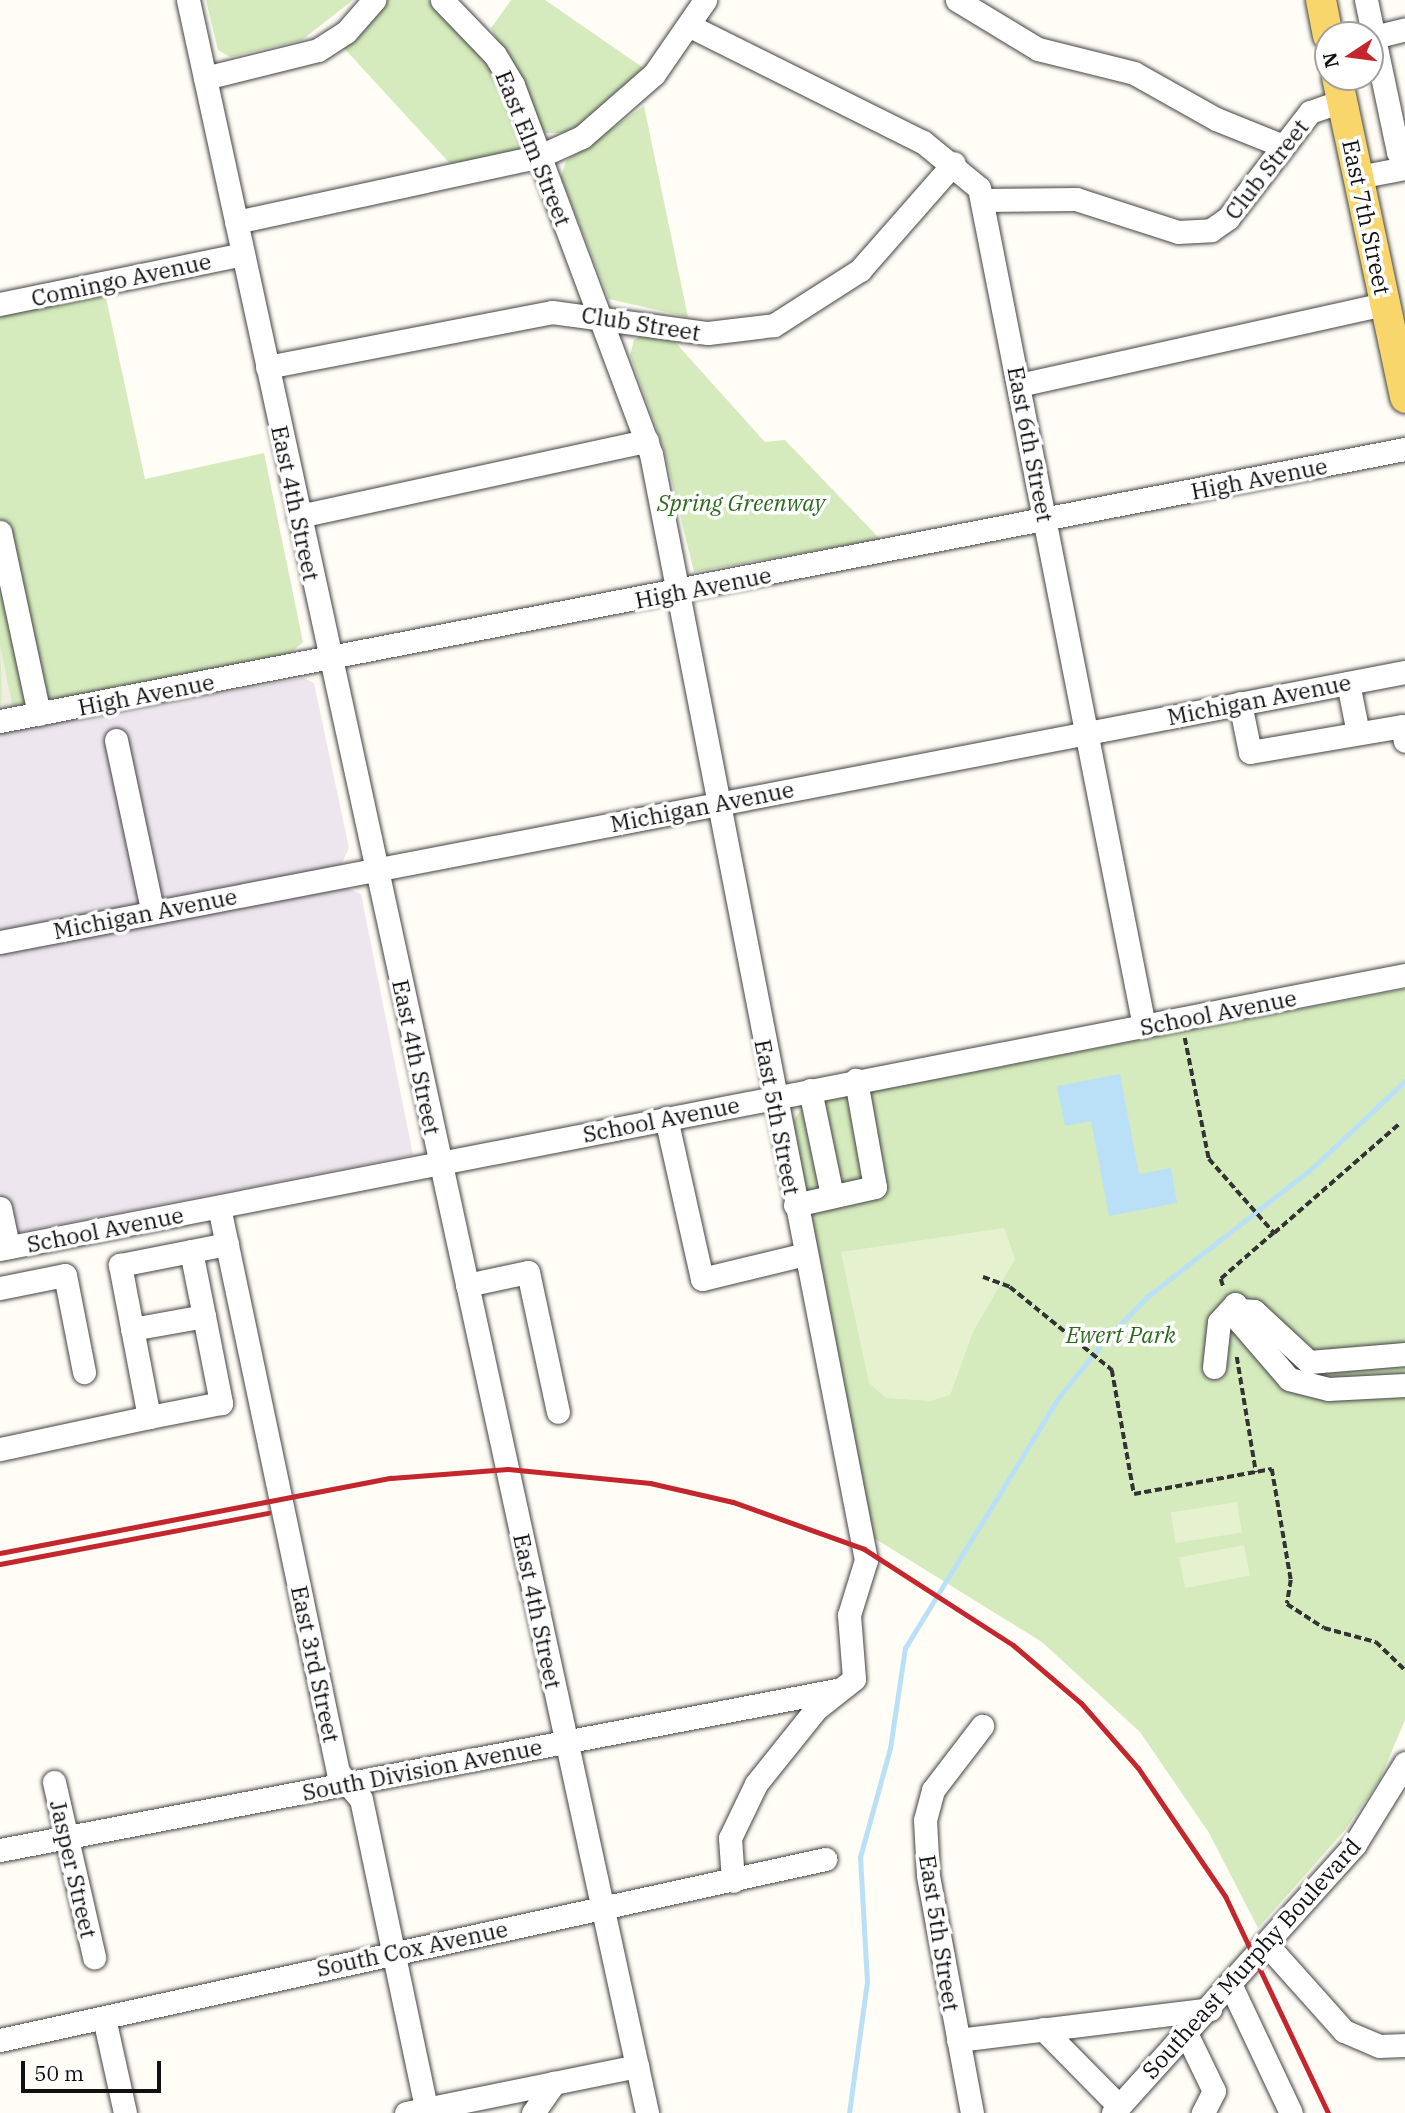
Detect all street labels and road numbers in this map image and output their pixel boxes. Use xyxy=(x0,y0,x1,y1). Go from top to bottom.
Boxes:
street label: East Elm Street xyxy=(490,66,578,230)
street label: Club Street xyxy=(1218,113,1314,225)
street label: East 7th Street xyxy=(1337,137,1397,297)
street label: Comingo Avenue xyxy=(29,246,213,312)
street label: Club Street xyxy=(580,300,702,346)
street label: East 6th Street xyxy=(1002,364,1060,524)
street label: East 4th Street xyxy=(266,423,326,583)
street label: High Avenue xyxy=(1188,451,1330,505)
street label: High Avenue xyxy=(632,560,774,614)
street label: High Avenue xyxy=(75,667,217,721)
street label: Michigan Avenue xyxy=(1165,668,1353,730)
street label: Michigan Avenue xyxy=(608,775,796,837)
street label: Michigan Avenue xyxy=(51,882,239,944)
street label: East 4th Street xyxy=(387,977,447,1137)
street label: School Avenue xyxy=(1137,983,1299,1041)
street label: East 5th Street xyxy=(749,1037,807,1197)
street label: School Avenue xyxy=(580,1090,742,1148)
street label: School Avenue xyxy=(24,1200,186,1258)
street label: East 4th Street xyxy=(508,1531,568,1691)
street label: East 3rd Street xyxy=(286,1583,346,1745)
street label: South Division Avenue xyxy=(300,1732,544,1806)
street label: Jasper Street xyxy=(45,1797,103,1941)
street label: Southeast Murphy Boulevard xyxy=(1136,1832,1366,2084)
street label: East 5th Street xyxy=(914,1853,966,2013)
street label: South Cox Avenue xyxy=(314,1914,510,1982)

